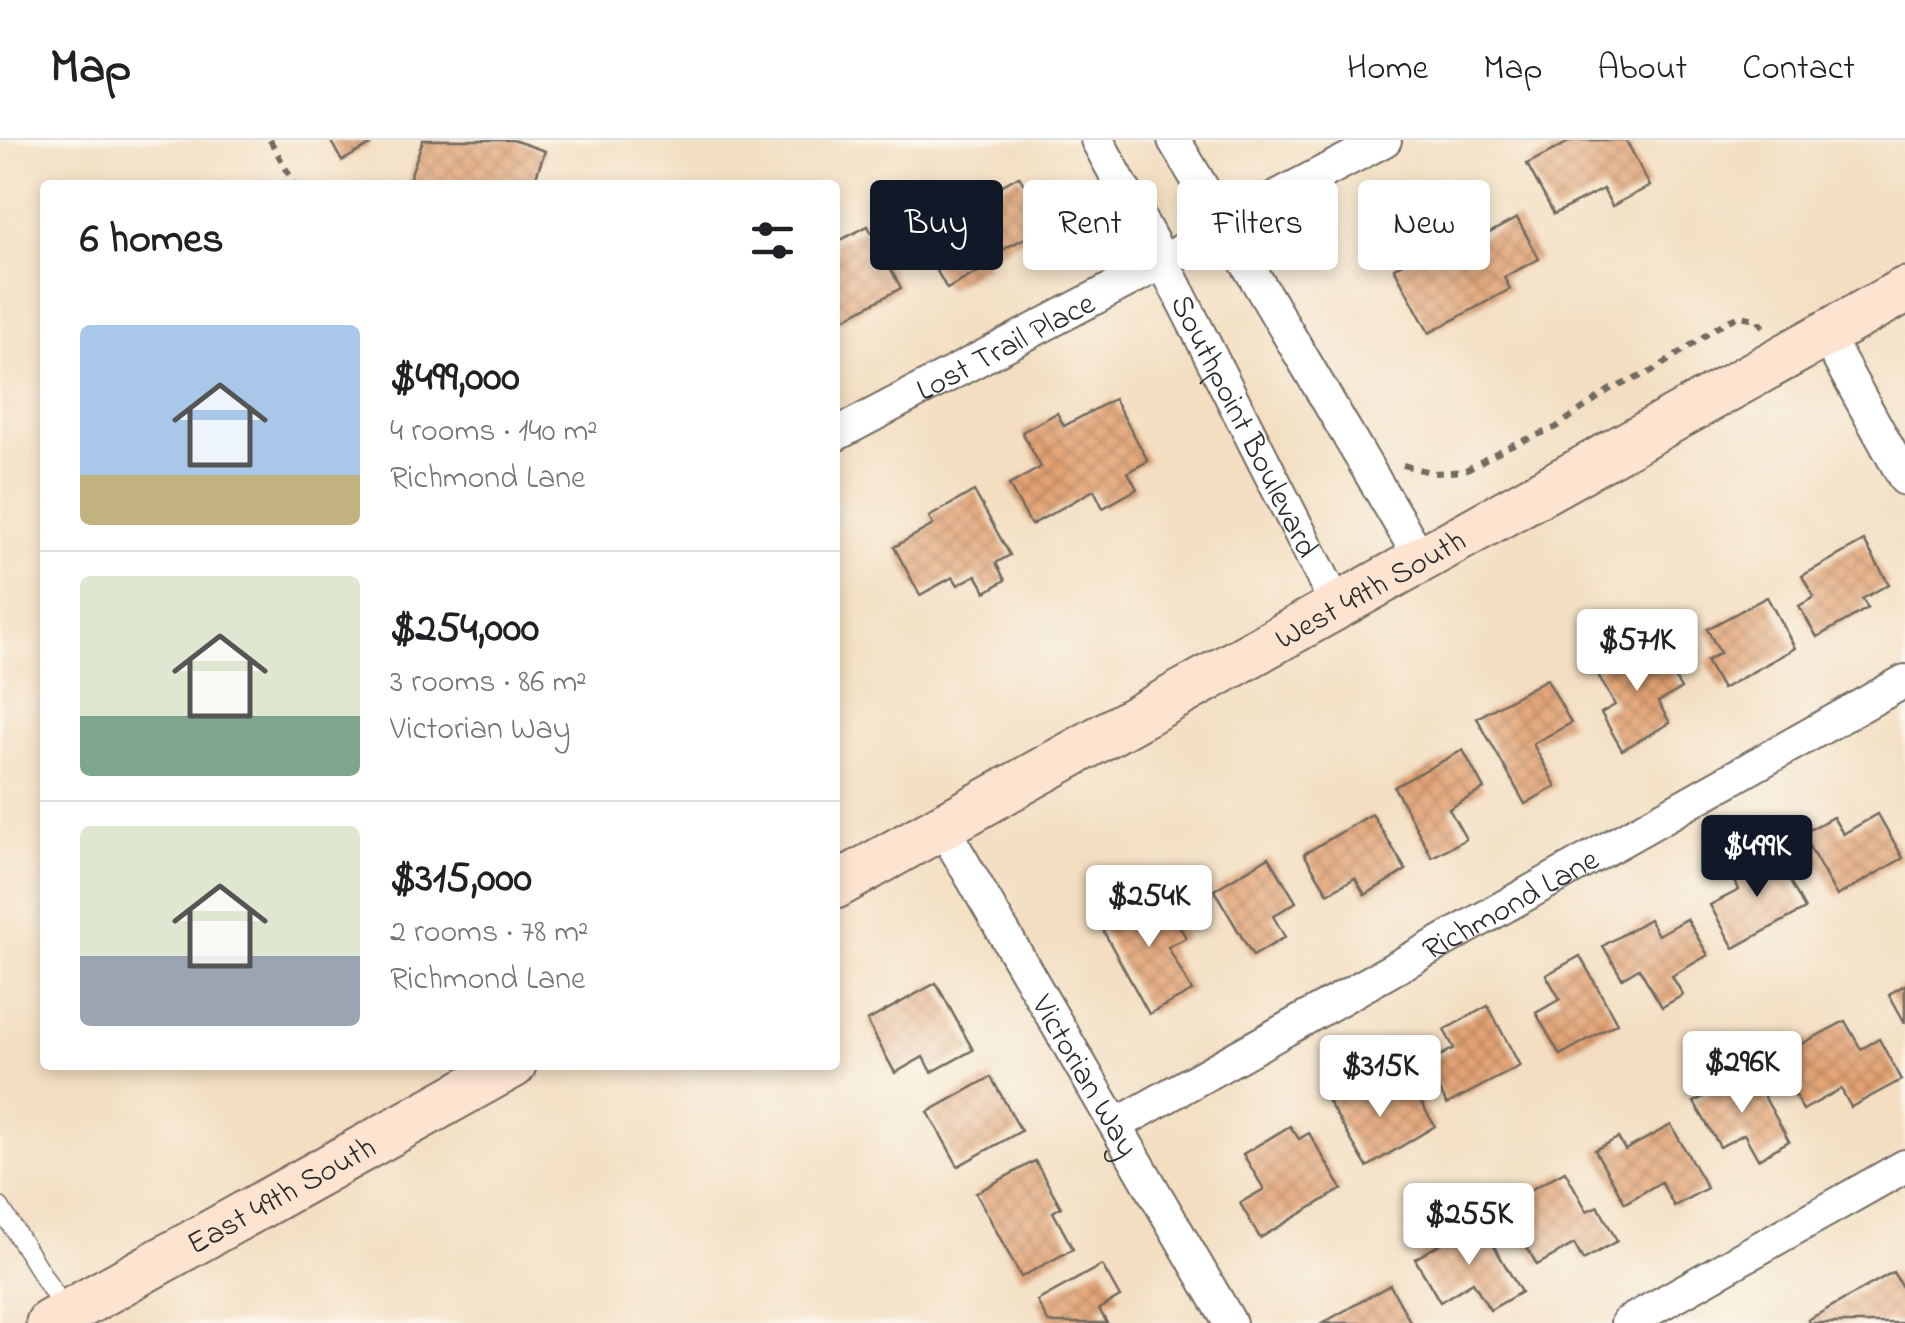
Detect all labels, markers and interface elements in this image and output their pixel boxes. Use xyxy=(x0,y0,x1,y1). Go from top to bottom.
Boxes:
text: Map xyxy=(50,34,131,104)
text: Home xyxy=(1347,44,1428,95)
text: Map xyxy=(1483,44,1542,95)
text: About xyxy=(1597,44,1687,95)
text: Contact xyxy=(1742,44,1855,95)
chip: Buy xyxy=(870,180,1003,270)
chip: Rent xyxy=(1023,180,1157,270)
chip: Filters xyxy=(1177,180,1338,270)
chip: New xyxy=(1358,180,1490,270)
text: 6 homes xyxy=(80,210,224,271)
icon: filters xyxy=(745,213,800,268)
street label: Lost Trail Place xyxy=(909,282,1105,415)
street label: Southpoint Boulevard xyxy=(1156,287,1329,567)
text: $499,000 xyxy=(390,348,520,409)
icon: home xyxy=(160,365,280,485)
text: 4 rooms · 140 m² xyxy=(390,409,598,456)
text: Richmond Lane xyxy=(390,456,585,503)
street label: West 49th South xyxy=(1267,519,1476,663)
text: $254,000 xyxy=(390,599,539,660)
pin: $571K xyxy=(1567,609,1707,694)
icon: home xyxy=(160,616,280,736)
text: $571K xyxy=(1599,618,1675,665)
text: 3 rooms · 86 m² xyxy=(390,660,587,707)
text: Victorian Way xyxy=(390,707,571,754)
pin: $499K xyxy=(1687,815,1827,900)
text: $499K xyxy=(1723,824,1791,871)
street label: Richmond Lane xyxy=(1415,838,1609,975)
text: $315,000 xyxy=(390,849,532,910)
pin: $254K xyxy=(1079,865,1219,950)
icon: home xyxy=(160,866,280,986)
text: $254K xyxy=(1108,874,1190,921)
text: 2 rooms · 78 m² xyxy=(390,910,589,957)
text: Richmond Lane xyxy=(390,957,585,1004)
street label: Victorian Way xyxy=(1017,986,1149,1167)
pin: $296K xyxy=(1672,1031,1812,1116)
pin: $315K xyxy=(1310,1035,1450,1120)
text: $296K xyxy=(1705,1040,1779,1087)
text: $315K xyxy=(1342,1044,1418,1091)
street label: East 49th South xyxy=(179,1126,385,1269)
pin: $255K xyxy=(1399,1183,1539,1268)
text: $255K xyxy=(1425,1192,1513,1239)

